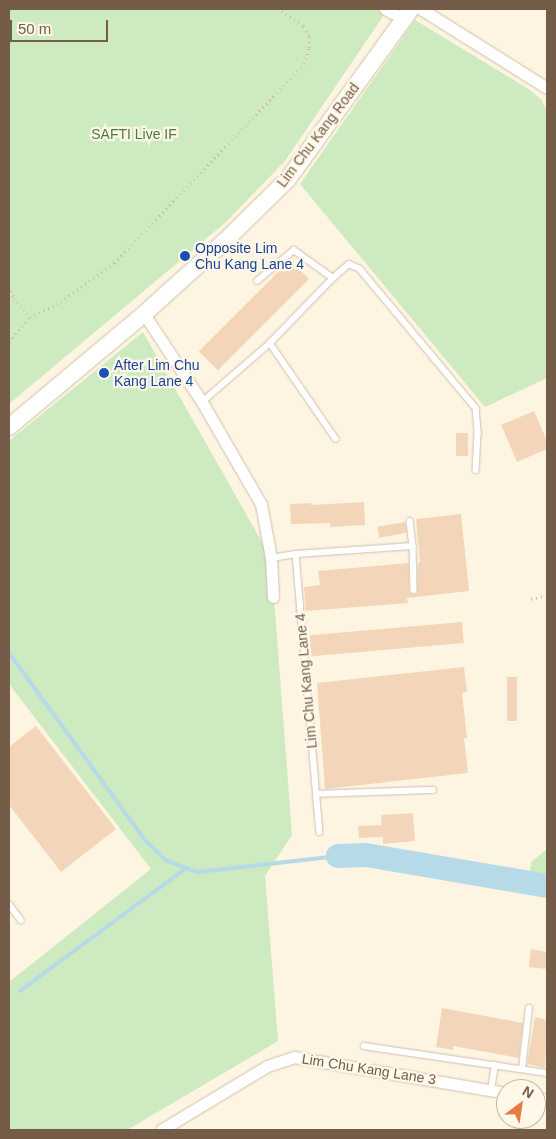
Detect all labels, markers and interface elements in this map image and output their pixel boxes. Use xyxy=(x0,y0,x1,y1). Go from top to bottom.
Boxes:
scale bar xyxy=(12,10,110,42)
text: 50 m xyxy=(18,20,51,37)
street label: Lim Chu Kang Road xyxy=(273,80,363,190)
park label: SAFTI Live IF xyxy=(91,126,177,142)
place label: Opposite Lim Chu Kang Lane 4 xyxy=(195,240,304,272)
marker: Opposite Lim Chu Kang Lane 4 xyxy=(179,250,191,262)
place label: After Lim Chu Kang Lane 4 xyxy=(114,357,200,390)
marker: After Lim Chu Kang Lane 4 xyxy=(98,367,110,379)
street label: Lim Chu Kang Lane 4 xyxy=(292,613,320,749)
street label: Lim Chu Kang Lane 3 xyxy=(301,1050,437,1088)
north arrow xyxy=(496,1079,546,1129)
text: N xyxy=(520,1083,537,1101)

